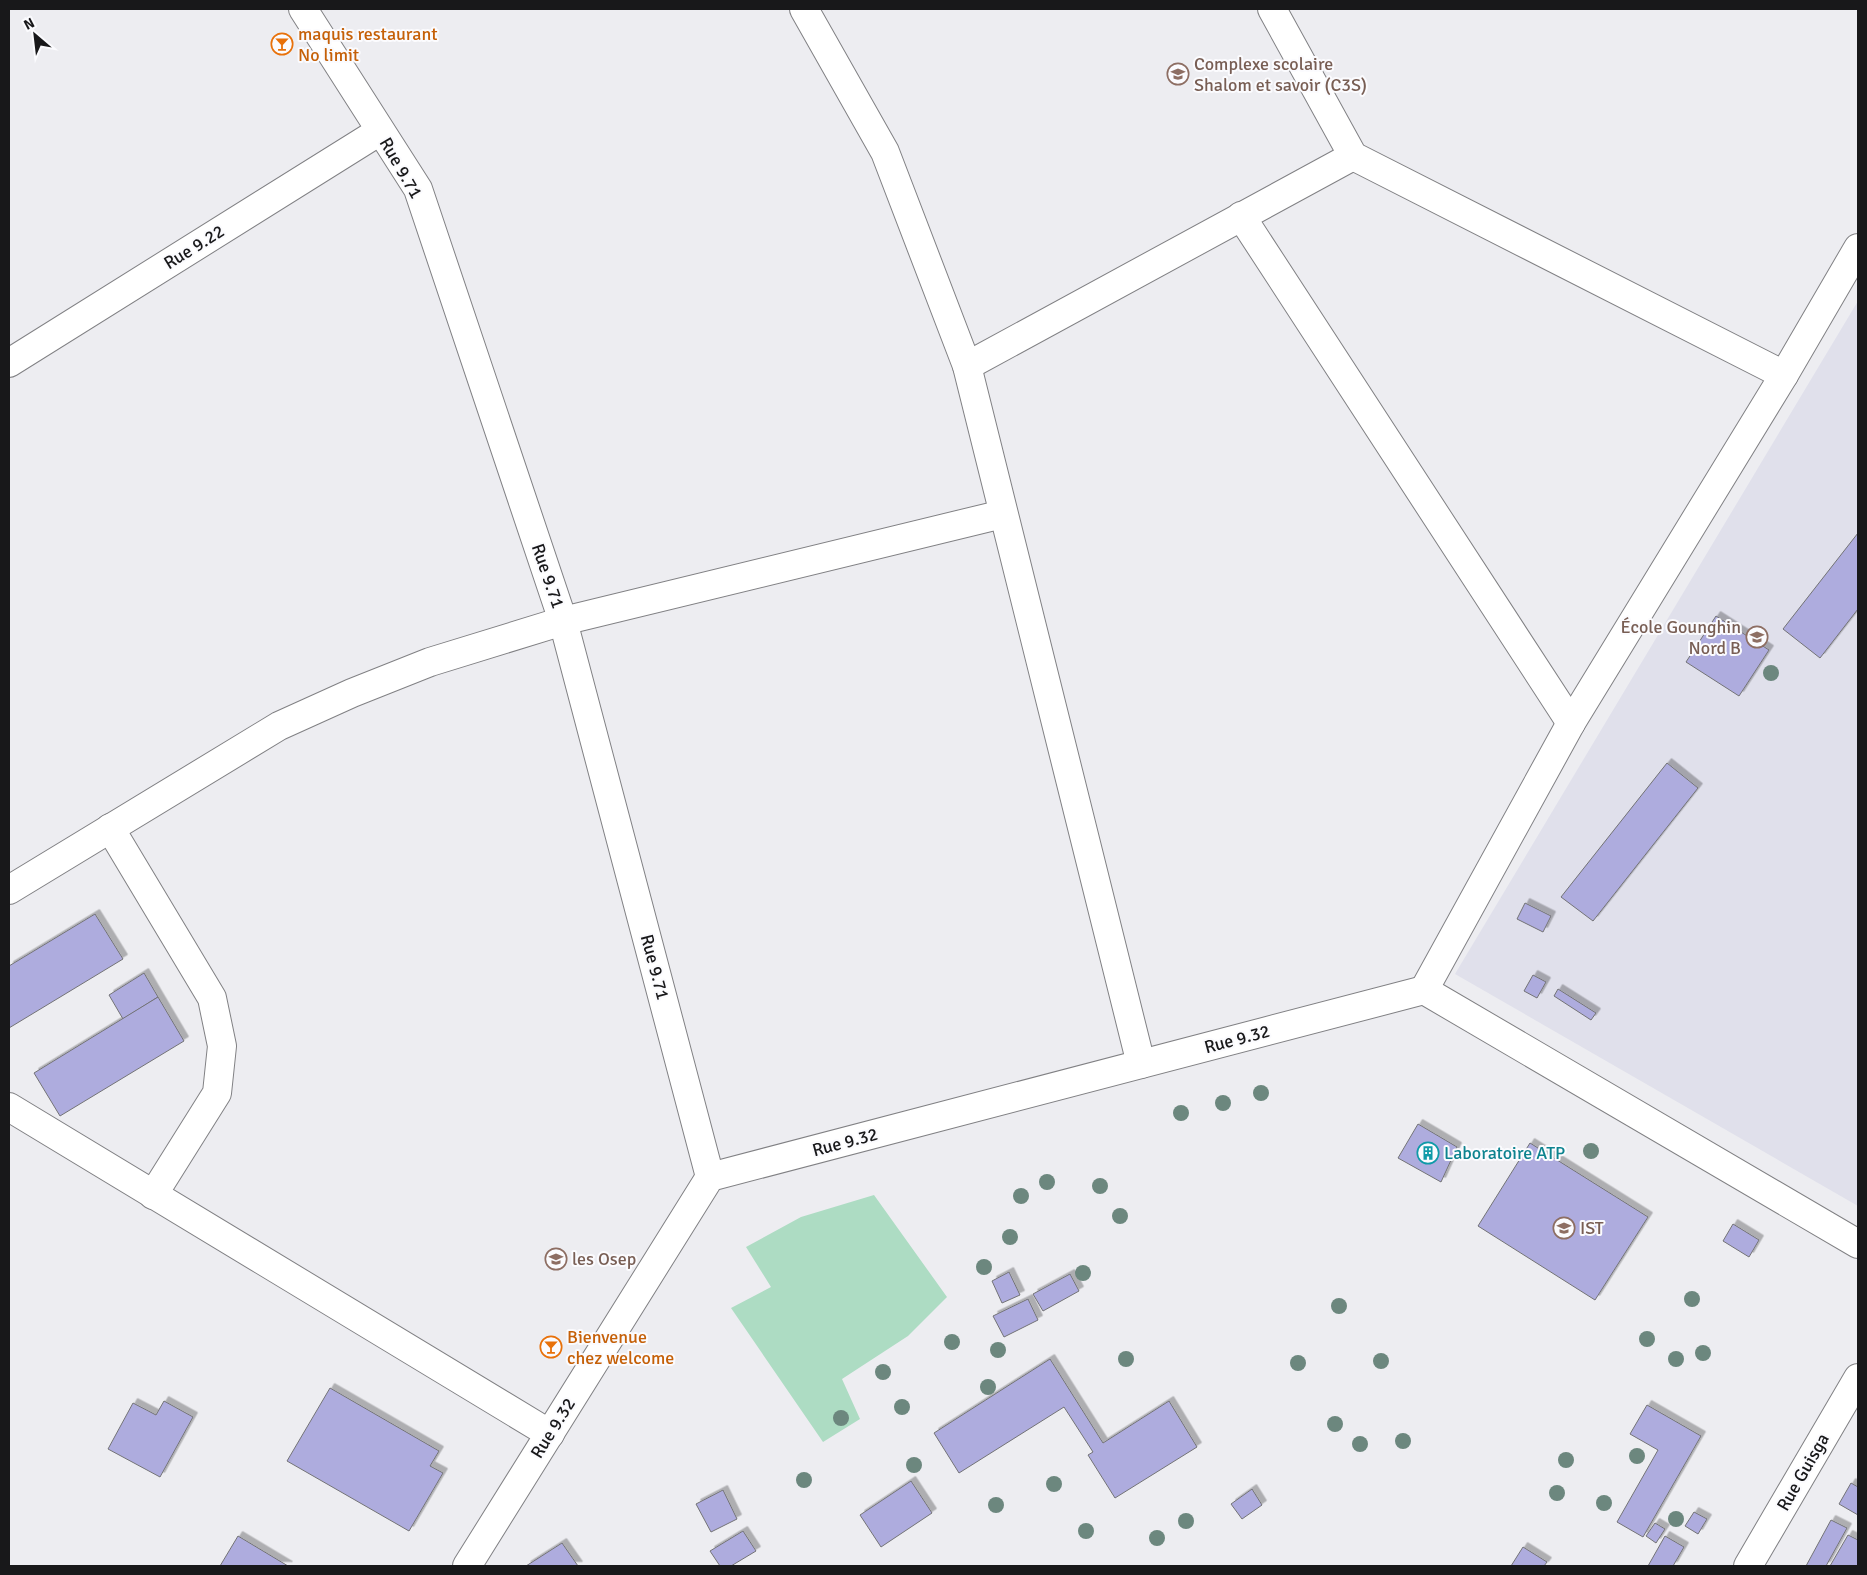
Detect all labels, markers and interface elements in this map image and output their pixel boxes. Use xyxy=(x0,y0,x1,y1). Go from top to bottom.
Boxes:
north arrow xyxy=(10,10,60,60)
text: N xyxy=(21,14,37,34)
place label: maquis restaurant No limit xyxy=(298,23,438,66)
bar icon: maquis restaurant No limit xyxy=(270,32,294,56)
place label: Complexe scolaire Shalom et savoir (C3S) xyxy=(1194,53,1367,96)
school or university icon: Complexe scolaire Shalom et savoir (C3S) xyxy=(1166,62,1190,86)
street label: Rue 9.71 xyxy=(375,133,427,203)
street label: Rue 9.22 xyxy=(160,220,228,274)
street label: Rue 9.71 xyxy=(527,541,569,611)
place label: École Gounghin Nord B xyxy=(1621,616,1741,659)
school or university icon: École Gounghin Nord B xyxy=(1745,625,1769,649)
street label: Rue 9.71 xyxy=(636,932,674,1002)
street label: Rue 9.32 xyxy=(1202,1020,1272,1058)
street label: Rue 9.32 xyxy=(810,1123,880,1161)
building icon: Laboratoire ATP xyxy=(1416,1141,1440,1165)
place label: Laboratoire ATP xyxy=(1444,1142,1565,1164)
school or university icon: IST xyxy=(1552,1216,1576,1240)
place label: IST xyxy=(1580,1217,1604,1239)
school or university icon: les Osep xyxy=(544,1247,568,1271)
place label: les Osep xyxy=(572,1248,636,1270)
place label: Bienvenue chez welcome xyxy=(567,1326,674,1369)
bar icon: Bienvenue chez welcome xyxy=(539,1335,563,1359)
street label: Rue 9.32 xyxy=(526,1394,580,1462)
street label: Rue Guisga xyxy=(1772,1429,1834,1515)

